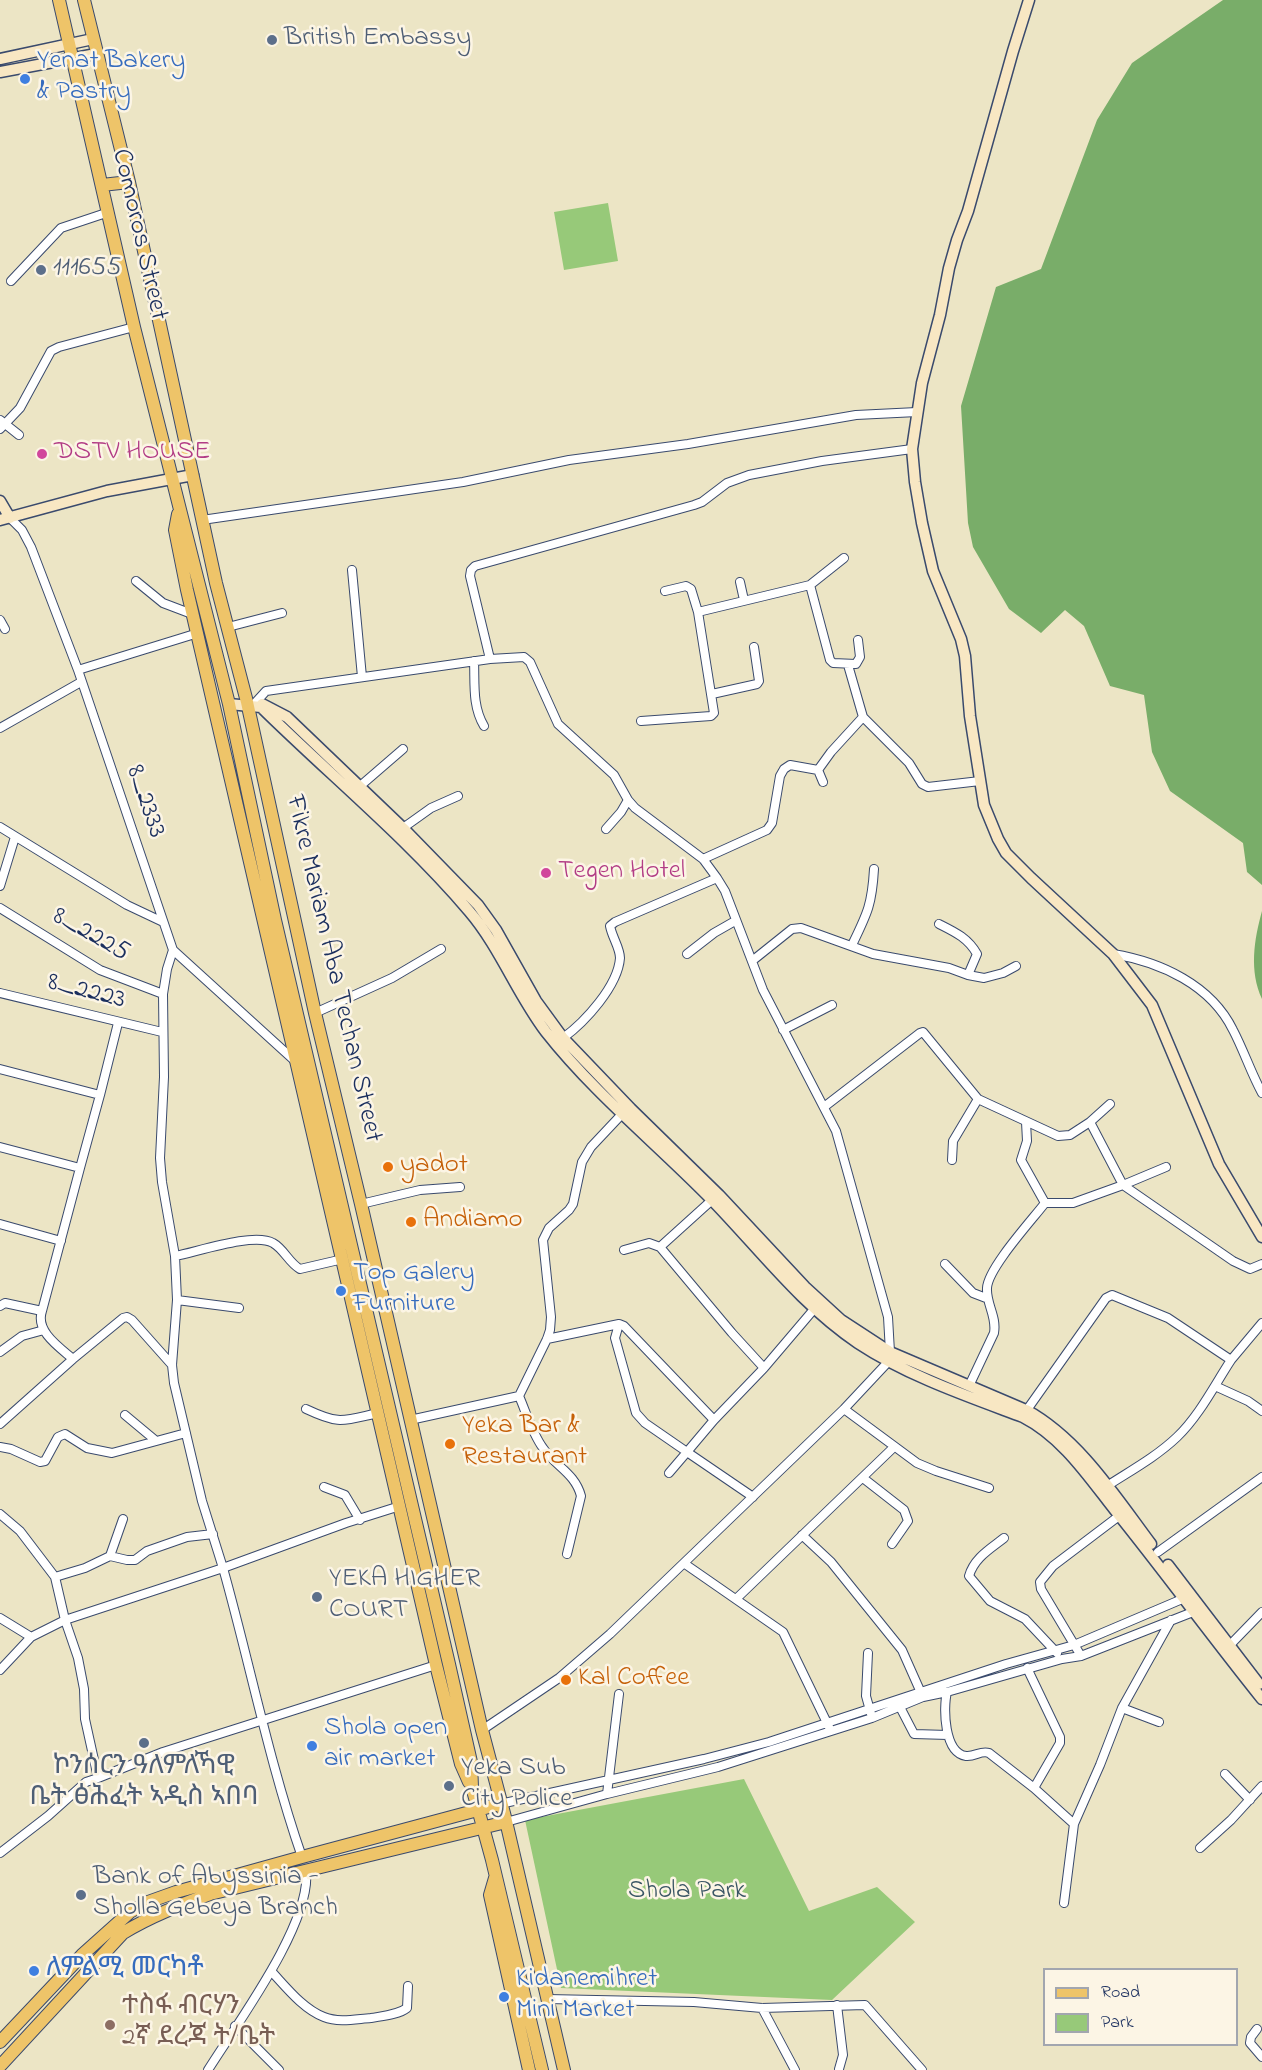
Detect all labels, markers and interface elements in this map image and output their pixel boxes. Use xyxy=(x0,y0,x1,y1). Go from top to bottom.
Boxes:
place label: British Embassy xyxy=(284,24,471,56)
marker: British Embassy xyxy=(265,33,279,47)
place label: Yenat Bakery & Pastry xyxy=(37,47,185,110)
marker: Yenat Bakery & Pastry xyxy=(18,72,32,86)
street label: Comoros Street xyxy=(103,146,173,324)
place label: 111655 xyxy=(53,254,122,286)
marker: 111655 xyxy=(34,263,48,277)
place label: DSTV HOUSE xyxy=(54,438,210,470)
marker: DSTV HOUSE xyxy=(35,447,49,461)
street label: 8_2333 xyxy=(117,761,171,843)
street label: Fikre Mariam Aba Techan Street xyxy=(276,792,388,1146)
place label: Tegen Hotel xyxy=(558,857,685,889)
marker: Tegen Hotel xyxy=(539,866,553,880)
street label: 8_2225 xyxy=(46,902,134,970)
street label: 8_2223 xyxy=(44,968,128,1018)
place label: yadot xyxy=(400,1151,468,1183)
marker: yadot xyxy=(381,1160,395,1174)
place label: Andiamo xyxy=(423,1206,523,1238)
marker: Andiamo xyxy=(404,1215,418,1229)
place label: Top Galery Furniture xyxy=(353,1259,474,1322)
marker: Top Galery Furniture xyxy=(334,1284,348,1298)
place label: Yeka Bar & Restaurant xyxy=(462,1412,587,1475)
marker: Yeka Bar & Restaurant xyxy=(443,1437,457,1451)
place label: YEKA HIGHER COURT xyxy=(329,1565,480,1628)
marker: YEKA HIGHER COURT xyxy=(310,1590,324,1604)
place label: Kal Coffee xyxy=(578,1664,689,1696)
marker: Kal Coffee xyxy=(559,1673,573,1687)
place label: Shola open air market xyxy=(324,1714,447,1777)
marker: ኮንሰርን ዓለምለኻዊ ቤት ፅሕፈት ኣዲስ ኣበባ xyxy=(137,1736,151,1750)
marker: Shola open air market xyxy=(305,1739,319,1753)
place label: ኮንሰርን ዓለምለኻዊ ቤት ፅሕፈት ኣዲስ ኣበባ xyxy=(30,1753,258,1816)
place label: Yeka Sub City Police xyxy=(461,1754,572,1817)
marker: Yeka Sub City Police xyxy=(442,1779,456,1793)
place label: Bank of Abyssinia - Sholla Gebeya Branch xyxy=(93,1863,338,1926)
park label: Shola Park xyxy=(628,1877,746,1909)
marker: Bank of Abyssinia - Sholla Gebeya Branch xyxy=(74,1888,88,1902)
place label: ለምልሚ መርካቶ xyxy=(46,1955,204,1987)
marker: ለምልሚ መርካቶ xyxy=(27,1964,41,1978)
place label: Kidanemihret Mini Market xyxy=(516,1965,657,2028)
legend xyxy=(1043,1968,1238,2046)
text: Road xyxy=(1101,1980,1140,2006)
marker: Kidanemihret Mini Market xyxy=(497,1990,511,2004)
place label: ተስፋ ብርሃን 2ኛ ደረጃ ት/ቤት xyxy=(122,1993,275,2056)
text: Park xyxy=(1101,2010,1134,2036)
marker: ተስፋ ብርሃን 2ኛ ደረጃ ት/ቤት xyxy=(103,2018,117,2032)

